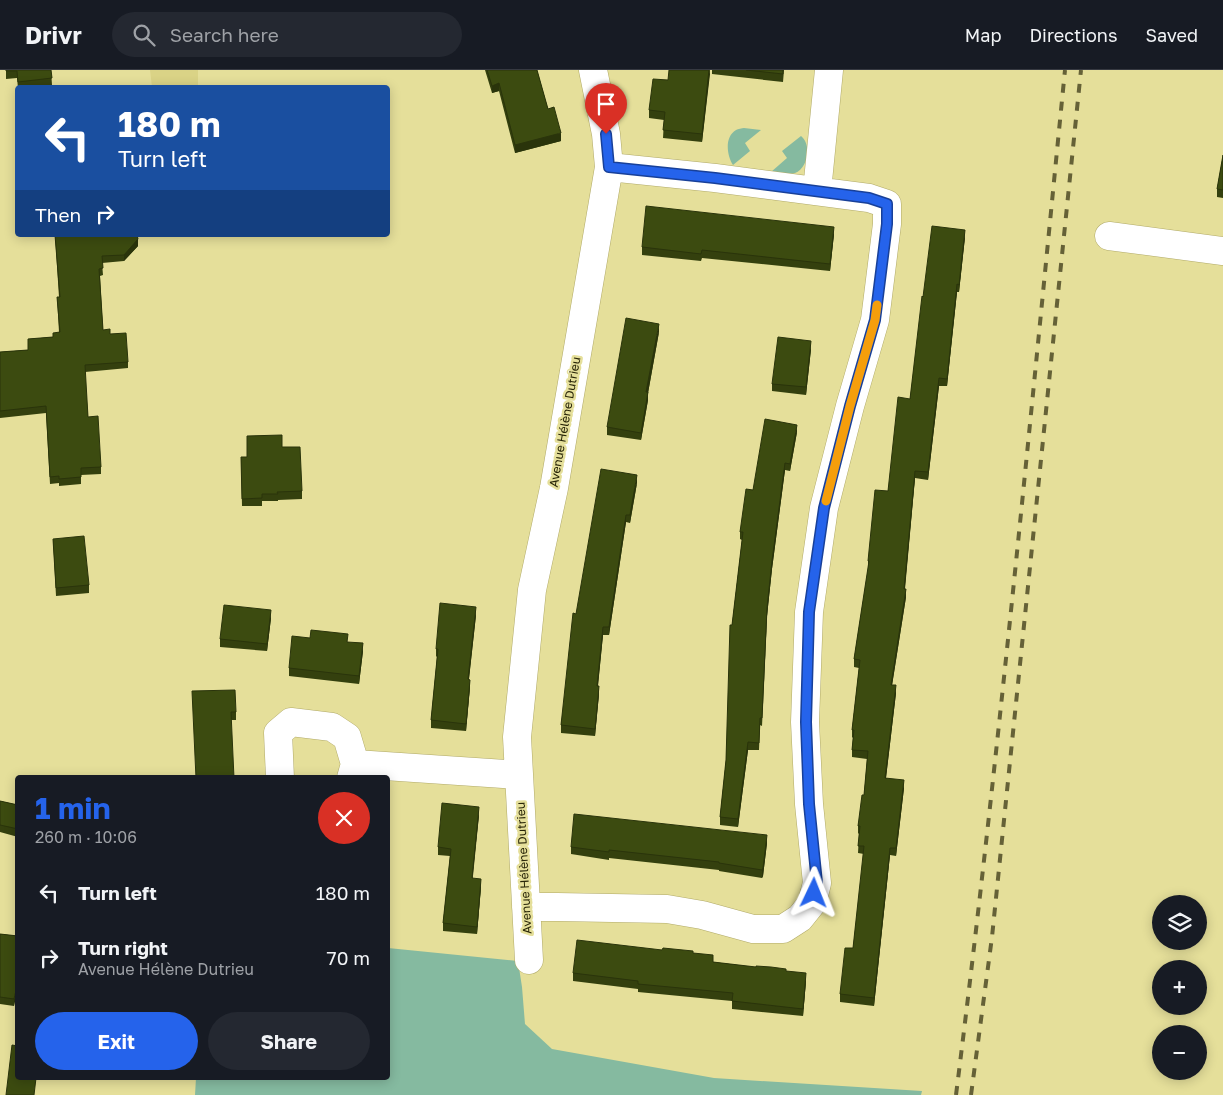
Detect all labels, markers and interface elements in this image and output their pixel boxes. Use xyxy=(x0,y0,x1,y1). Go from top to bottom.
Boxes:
search box xyxy=(112,12,462,57)
text: Drivr xyxy=(25,20,82,49)
icon: search xyxy=(130,21,158,49)
text: Search here xyxy=(170,23,279,46)
text: Map xyxy=(965,24,1001,46)
text: Directions xyxy=(1029,24,1117,46)
text: Saved xyxy=(1145,24,1198,46)
pin xyxy=(585,83,627,134)
icon: arrive xyxy=(592,90,620,118)
text: 180 m xyxy=(118,103,221,145)
icon: left xyxy=(35,105,100,170)
text: Turn left xyxy=(118,145,207,172)
icon: right xyxy=(91,200,119,228)
text: Then xyxy=(35,203,81,226)
street label: Avenue Hélène Dutrieu xyxy=(546,356,583,488)
text: 1 min xyxy=(35,790,111,826)
button: close xyxy=(318,792,370,844)
street label: Avenue Hélène Dutrieu xyxy=(513,802,534,934)
text: 260 m · 10:06 xyxy=(35,827,137,847)
position arrow xyxy=(787,866,839,918)
icon: left xyxy=(35,879,63,907)
text: Turn left xyxy=(78,881,157,904)
text: 180 m xyxy=(316,881,370,904)
map controls xyxy=(1152,895,1207,1080)
button: layers xyxy=(1152,895,1207,950)
text: Turn right xyxy=(78,936,168,959)
icon: right xyxy=(35,944,63,972)
text: 70 m xyxy=(327,946,370,969)
text: Avenue Hélène Dutrieu xyxy=(78,959,254,979)
button: + xyxy=(1152,960,1207,1015)
button: Exit xyxy=(35,1012,198,1070)
button: Share xyxy=(208,1012,370,1070)
button: − xyxy=(1152,1025,1207,1080)

